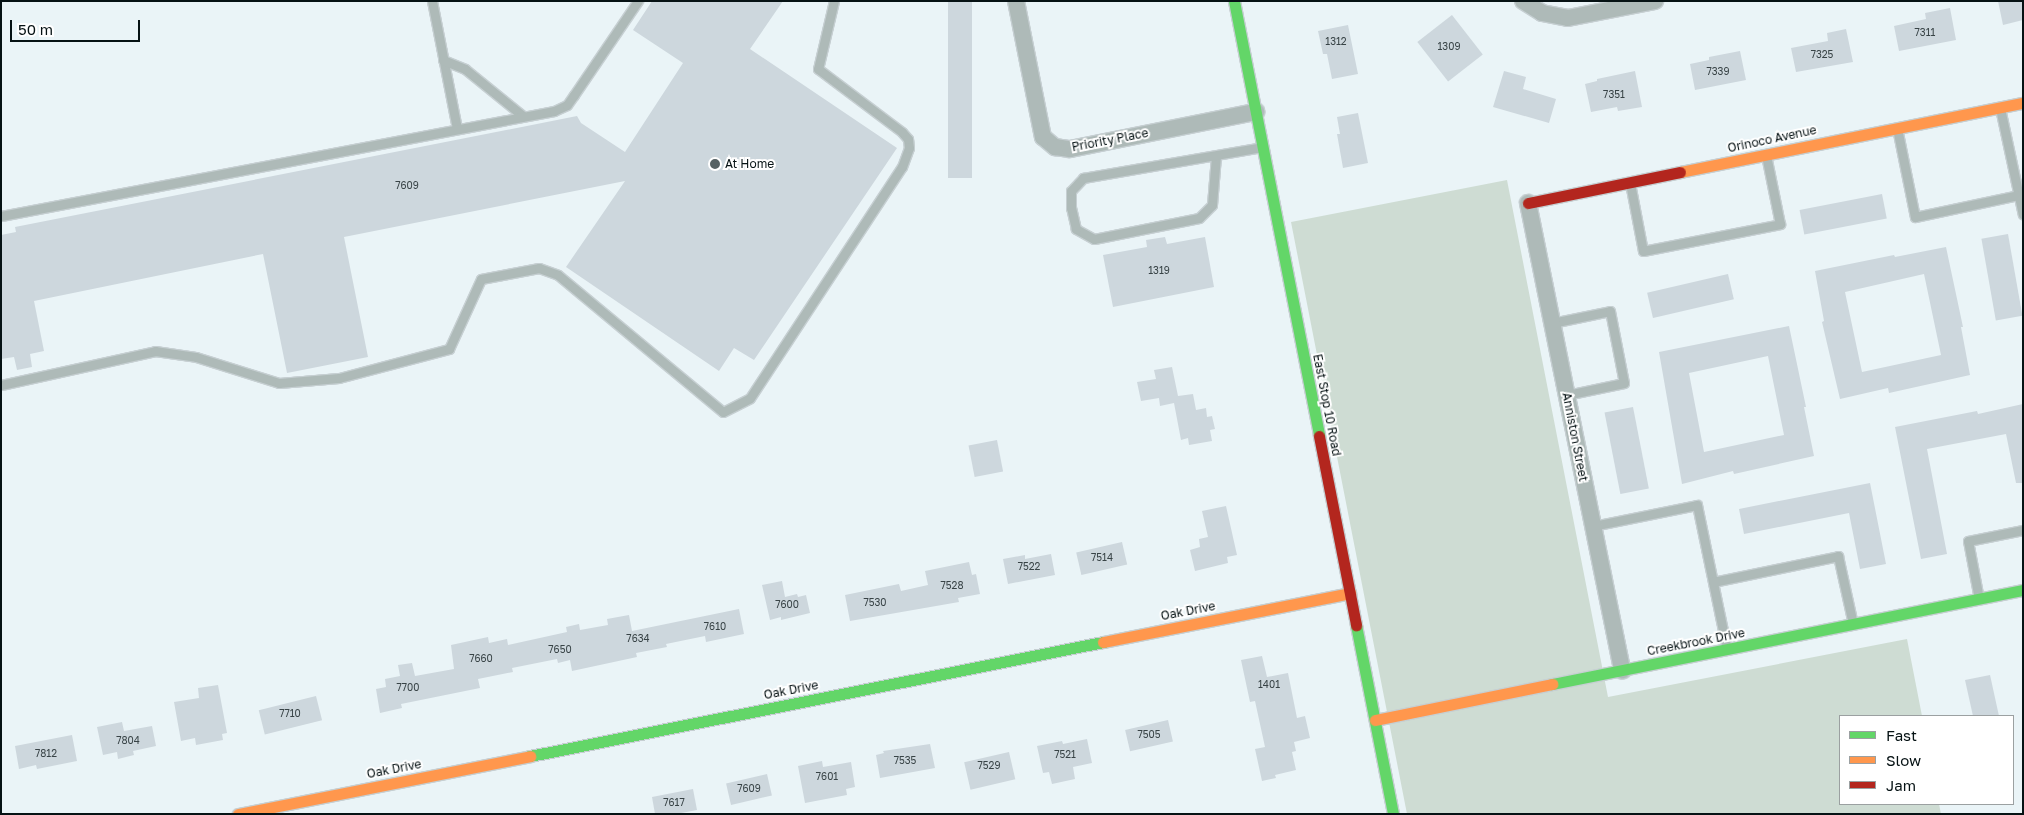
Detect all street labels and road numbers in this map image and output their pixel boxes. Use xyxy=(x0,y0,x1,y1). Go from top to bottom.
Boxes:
street label: Orinoco Avenue xyxy=(1726,123,1818,155)
street label: Priority Place xyxy=(1071,126,1149,154)
street label: East Stop 10 Road xyxy=(1310,353,1344,457)
street label: Anniston Street xyxy=(1559,391,1591,483)
street label: Oak Drive xyxy=(1160,599,1216,623)
street label: Creekbrook Drive xyxy=(1646,625,1746,659)
street label: Oak Drive xyxy=(763,678,819,702)
street label: Oak Drive xyxy=(366,757,422,781)

